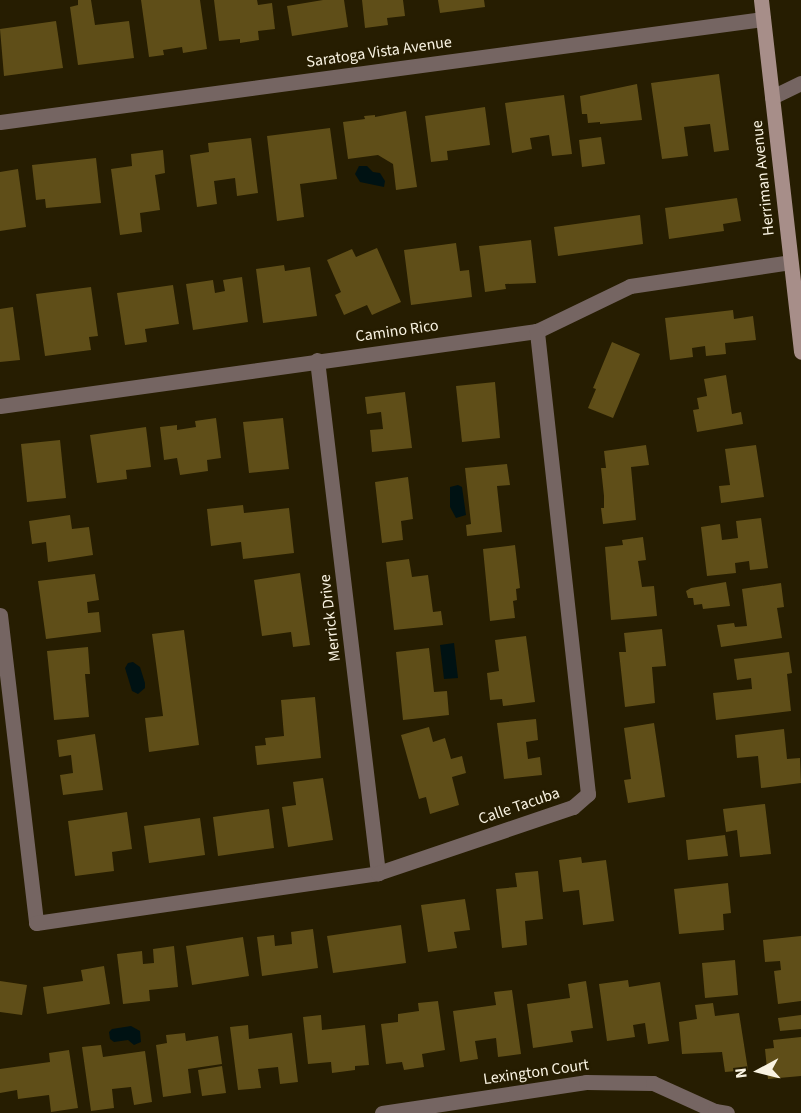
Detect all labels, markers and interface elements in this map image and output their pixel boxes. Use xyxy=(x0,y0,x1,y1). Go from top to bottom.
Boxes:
street label: Saratoga Vista Avenue xyxy=(305,32,453,72)
street label: Herriman Avenue xyxy=(747,119,779,237)
street label: Camino Rico xyxy=(354,316,440,346)
street label: Merrick Drive xyxy=(315,573,345,663)
street label: Calle Tacuba xyxy=(476,783,562,829)
north arrow xyxy=(729,1041,789,1101)
street label: Lexington Court xyxy=(482,1055,590,1089)
text: N xyxy=(730,1067,753,1080)

